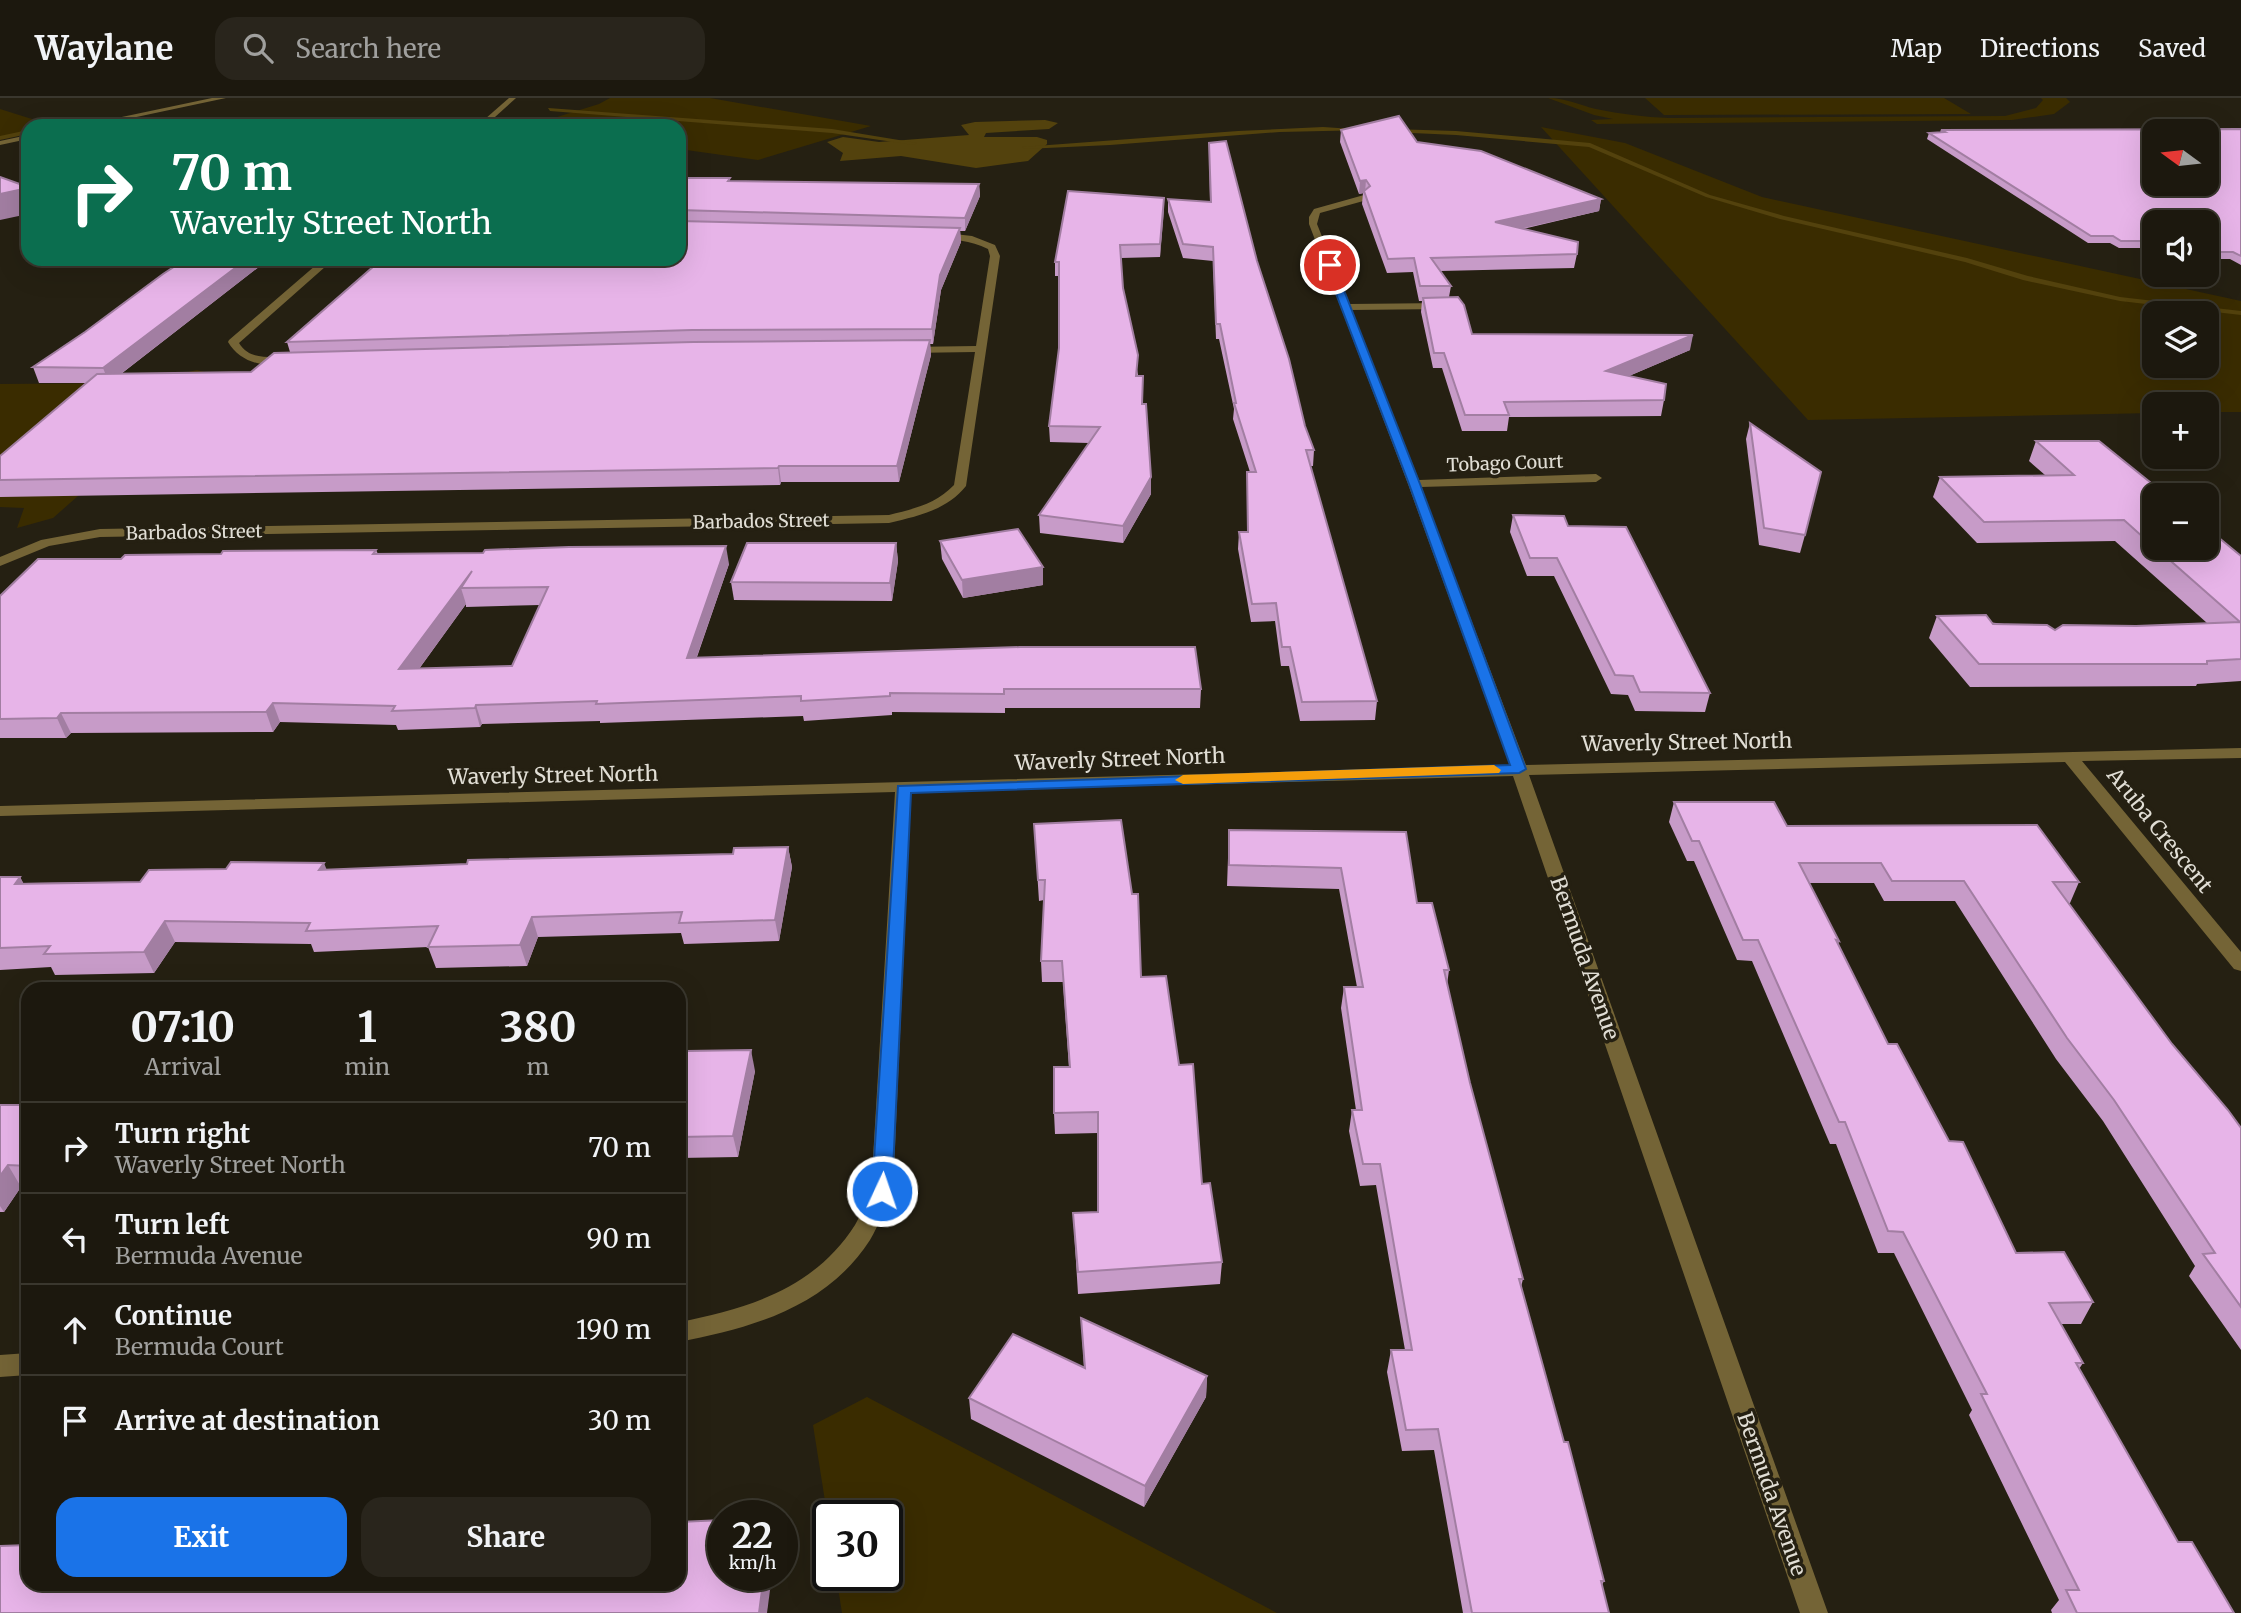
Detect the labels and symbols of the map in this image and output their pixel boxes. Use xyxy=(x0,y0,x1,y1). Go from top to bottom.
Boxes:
north arrow xyxy=(2142,119,2219,196)
pin xyxy=(1300,235,1360,295)
street label: Tobago Court xyxy=(1446,449,1564,477)
street label: Barbados Street xyxy=(692,508,830,534)
street label: Barbados Street xyxy=(125,519,263,545)
street label: Waverly Street North xyxy=(1580,727,1793,757)
street label: Waverly Street North xyxy=(1013,742,1226,776)
street label: Waverly Street North xyxy=(446,760,659,790)
street label: Aruba Crescent xyxy=(2101,761,2219,898)
street label: Bermuda Avenue xyxy=(1544,873,1626,1043)
position arrow xyxy=(845,1154,919,1228)
street label: Bermuda Avenue xyxy=(1731,1409,1813,1579)
speed limit sign: 30 xyxy=(812,1500,903,1591)

